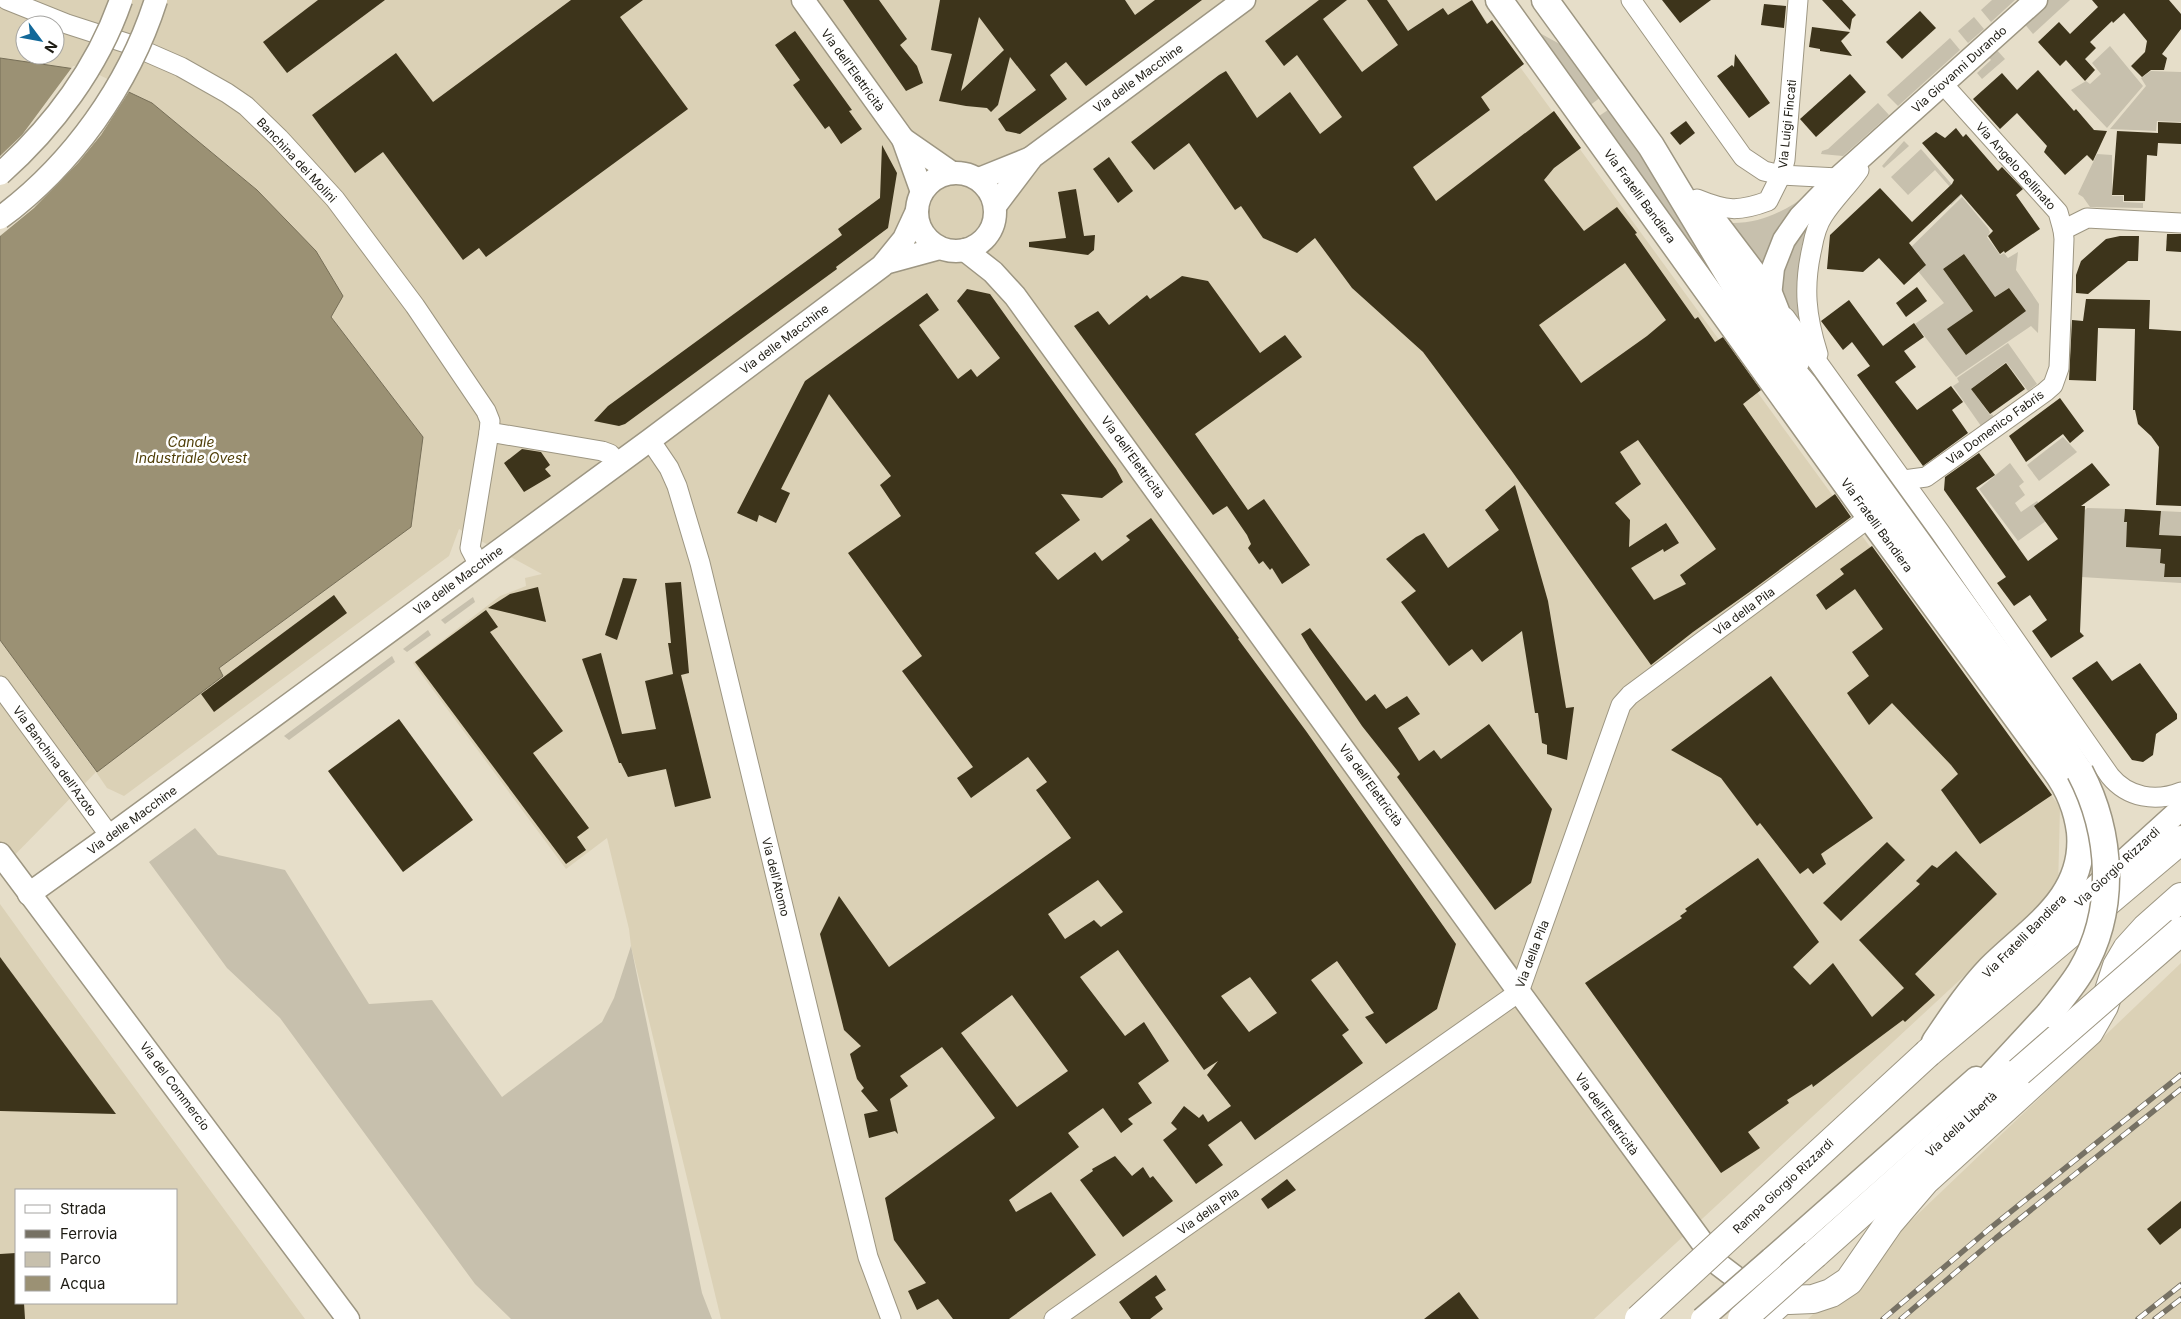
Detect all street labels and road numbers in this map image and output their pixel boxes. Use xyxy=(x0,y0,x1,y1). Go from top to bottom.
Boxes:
street label: Via Giovanni Durando xyxy=(1908,22,2010,116)
street label: Via dell'Elettricità xyxy=(818,26,888,114)
street label: Via delle Macchine xyxy=(1090,40,1186,116)
street label: Via Luigi Fincati xyxy=(1775,79,1799,169)
street label: Banchina dei Molini xyxy=(254,115,340,205)
street label: Via Angelo Bellinato xyxy=(1973,119,2059,213)
street label: Via Fratelli Bandiera xyxy=(1601,146,1679,246)
street label: Via delle Macchine xyxy=(737,301,831,377)
street label: Via Domenico Fabris xyxy=(1943,387,2047,467)
street label: Via dell'Elettricità xyxy=(1098,413,1168,501)
street label: Via Fratelli Bandiera xyxy=(1838,475,1916,575)
street label: Via delle Macchine xyxy=(410,542,506,618)
street label: Via della Pila xyxy=(1711,584,1777,638)
street label: Via Banchina dell'Azoto xyxy=(10,703,100,819)
street label: Via dell'Elettricità xyxy=(1336,741,1406,829)
street label: Via delle Macchine xyxy=(84,782,180,858)
street label: Via Giorgio Rizzardi xyxy=(2071,824,2163,910)
street label: Via dell'Atomo xyxy=(759,836,793,918)
street label: Via Fratelli Bandiera xyxy=(1979,891,2069,981)
street label: Via della Pila xyxy=(1512,918,1552,990)
street label: Via del Commercio xyxy=(137,1039,213,1133)
street label: Via dell'Elettricità xyxy=(1572,1070,1642,1158)
street label: Via della Libertà xyxy=(1922,1088,2000,1160)
street label: Rampa Giorgio Rizzardi xyxy=(1730,1135,1836,1236)
street label: Via della Pila xyxy=(1174,1184,1242,1238)

